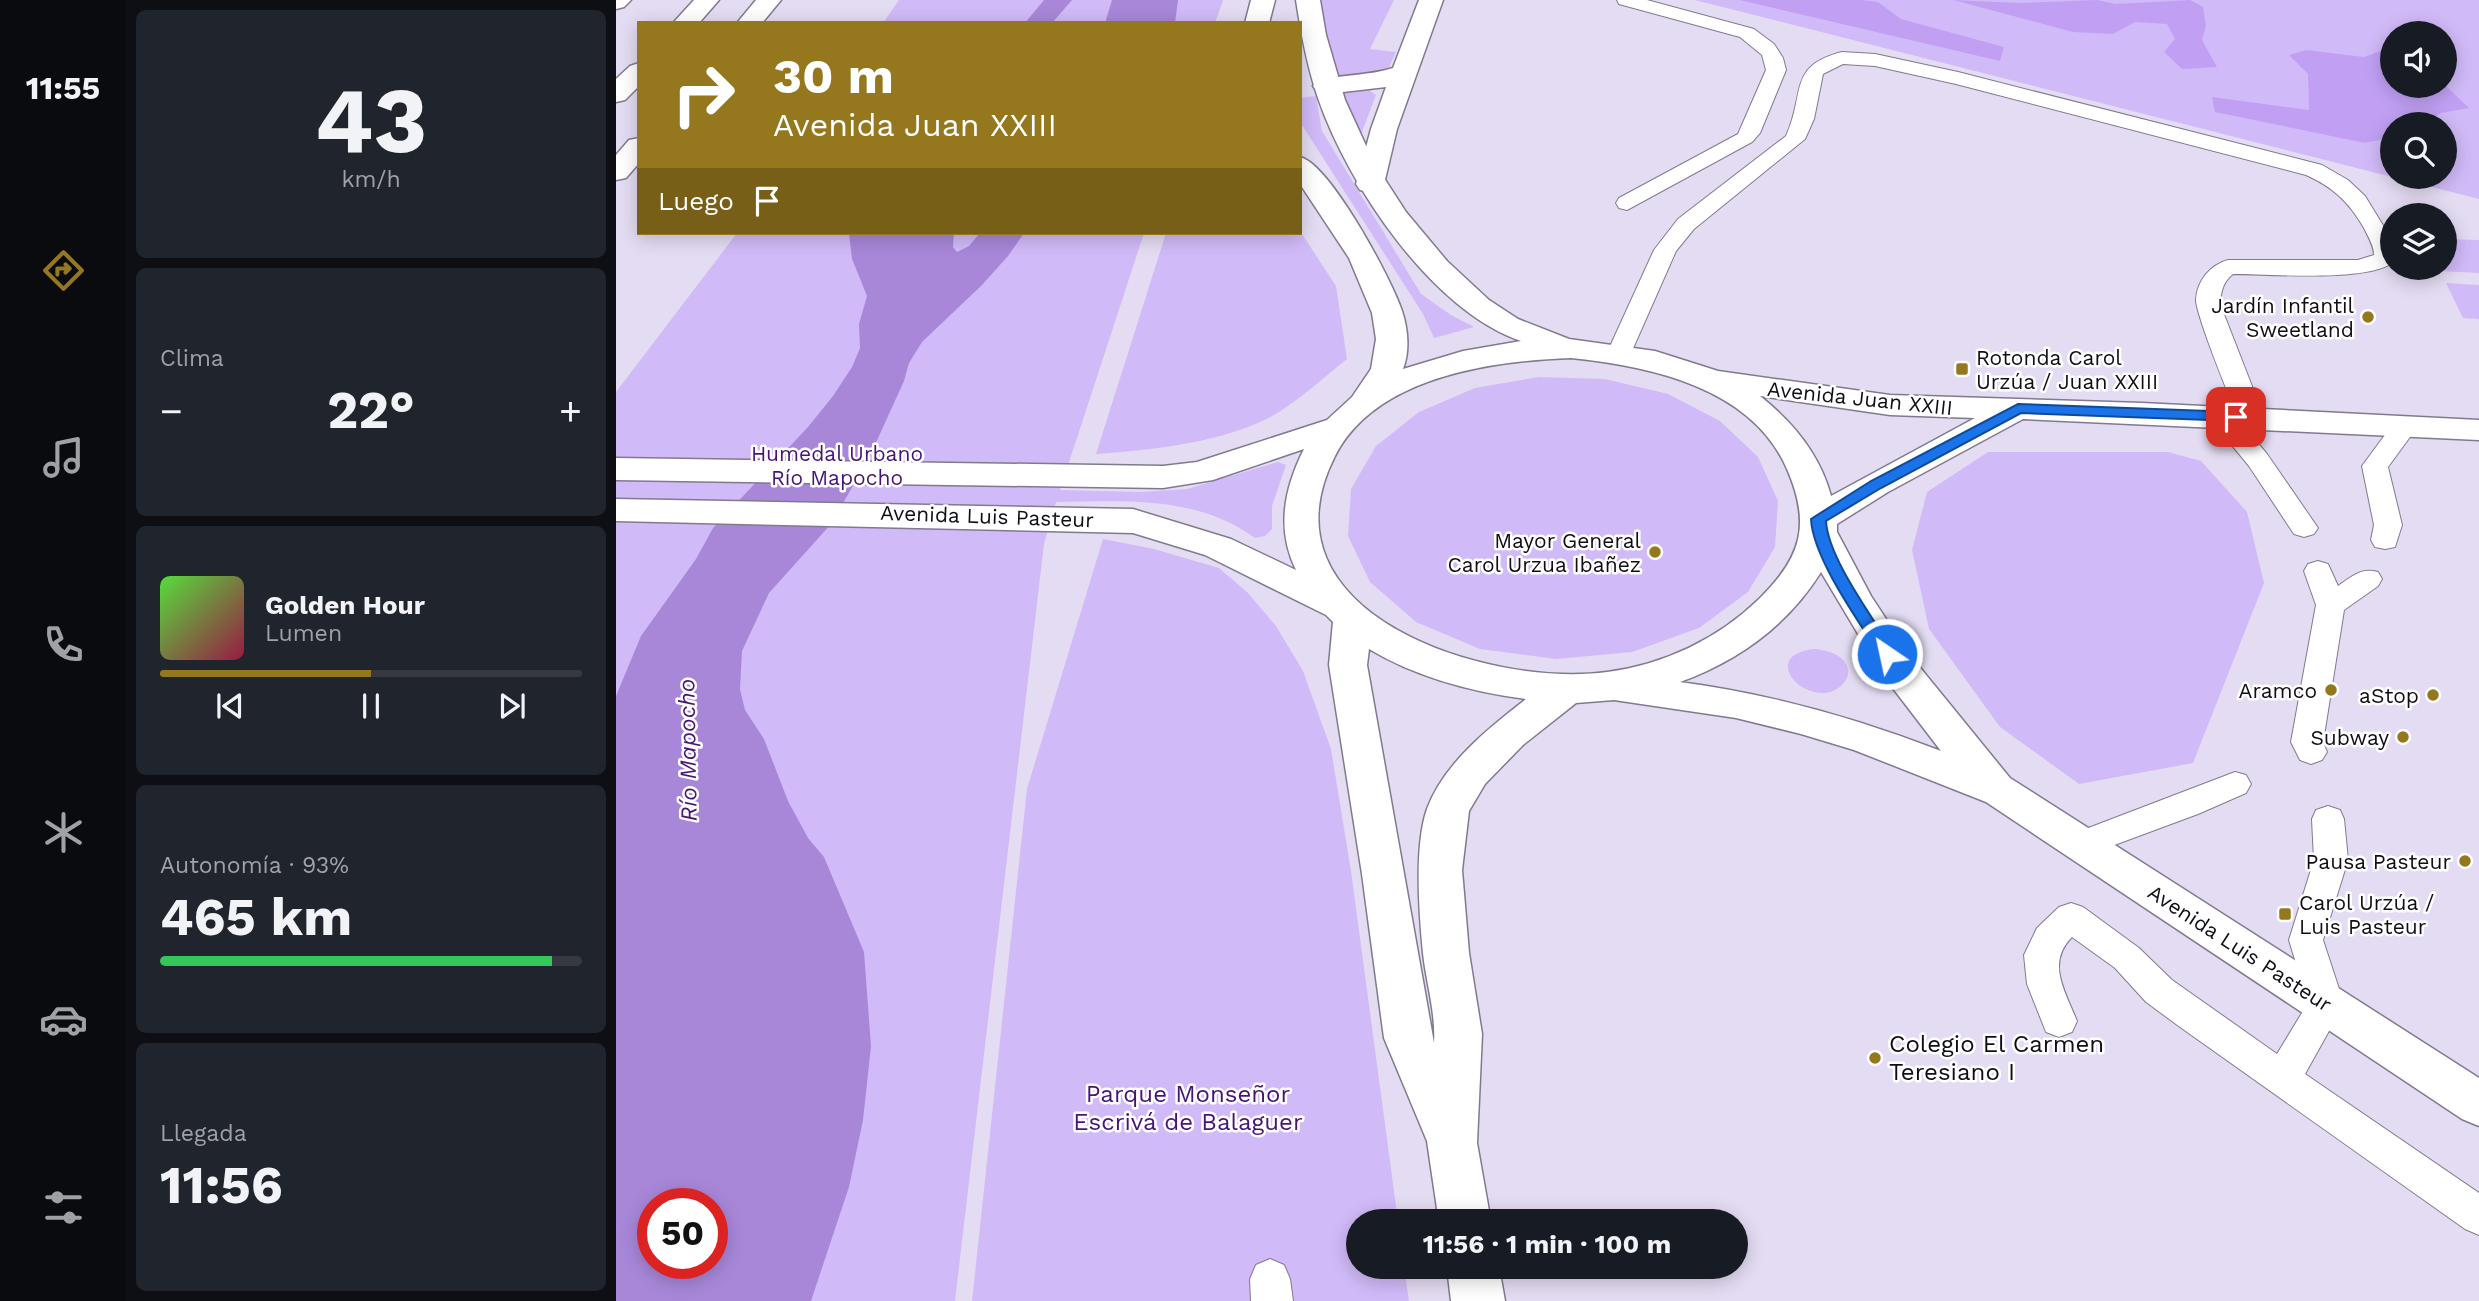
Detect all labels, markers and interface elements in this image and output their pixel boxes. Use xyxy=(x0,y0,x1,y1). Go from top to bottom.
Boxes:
map controls xyxy=(2380,21,2457,280)
button: sound xyxy=(2380,21,2457,98)
text: 30 m xyxy=(773,47,894,105)
icon: right xyxy=(658,49,749,140)
text: 43 xyxy=(315,67,427,174)
text: 11:55 xyxy=(26,69,100,107)
text: Avenida Juan XXIII xyxy=(773,106,1057,144)
button: search xyxy=(2380,112,2457,189)
text: km/h xyxy=(341,166,401,193)
icon: arrive xyxy=(748,182,786,220)
text: Luego xyxy=(658,186,734,216)
button: layers xyxy=(2380,203,2457,280)
icon: directions xyxy=(39,246,88,295)
place label: Jardín Infantil Sweetland xyxy=(2211,293,2355,342)
marker: Jardín Infantil Sweetland xyxy=(2360,309,2376,325)
text: Clima xyxy=(160,345,224,372)
place label: Rotonda Carol Urzúa / Juan XXIII xyxy=(1976,345,2158,394)
marker: Rotonda Carol Urzúa / Juan XXIII xyxy=(1954,361,1970,377)
street label: Avenida Juan XXIII xyxy=(1766,376,1954,420)
text: 22° xyxy=(327,380,415,441)
pin xyxy=(2206,387,2266,447)
text: − xyxy=(160,389,183,433)
text: + xyxy=(559,389,582,433)
icon: arrive xyxy=(2217,398,2255,436)
icon: music xyxy=(39,433,88,482)
park label: Humedal Urbano Río Mapocho xyxy=(751,441,923,490)
street label: Avenida Luis Pasteur xyxy=(880,500,1095,532)
place label: Mayor General Carol Urzua Ibañez xyxy=(1447,528,1642,577)
marker: Mayor General Carol Urzua Ibañez xyxy=(1647,544,1663,560)
text: Golden Hour xyxy=(265,590,425,620)
position arrow xyxy=(1850,617,1924,691)
icon: phone xyxy=(39,620,88,669)
text: Lumen xyxy=(265,620,342,647)
water label: Río Mapocho xyxy=(673,678,703,822)
place label: Aramco xyxy=(2239,678,2317,703)
marker: Aramco xyxy=(2323,682,2339,698)
place label: aStop xyxy=(2359,683,2419,708)
icon: previous xyxy=(211,687,249,725)
icon: pause xyxy=(352,687,390,725)
icon: next xyxy=(493,687,531,725)
marker: aStop xyxy=(2425,687,2441,703)
place label: Subway xyxy=(2310,725,2389,750)
marker: Subway xyxy=(2395,729,2411,745)
icon: climate xyxy=(39,808,88,857)
place label: Pausa Pasteur xyxy=(2306,849,2451,874)
text: Autonomía · 93% xyxy=(160,852,349,879)
marker: Pausa Pasteur xyxy=(2457,853,2473,869)
street label: Avenida Luis Pasteur xyxy=(2144,879,2337,1017)
text: 465 km xyxy=(160,887,352,948)
place label: Carol Urzúa / Luis Pasteur xyxy=(2299,890,2434,939)
marker: Carol Urzúa / Luis Pasteur xyxy=(2277,906,2293,922)
icon: car xyxy=(39,995,88,1044)
place label: Colegio El Carmen Teresiano I xyxy=(1889,1030,2104,1086)
marker: Colegio El Carmen Teresiano I xyxy=(1867,1050,1883,1066)
park label: Parque Monseñor Escrivá de Balaguer xyxy=(1073,1080,1303,1136)
text: Llegada xyxy=(160,1120,247,1147)
text: 11:56 xyxy=(160,1155,283,1216)
icon: filters xyxy=(39,1183,88,1232)
speed limit sign: 50 xyxy=(637,1188,728,1279)
text: 11:56 · 1 min · 100 m xyxy=(1423,1229,1671,1259)

